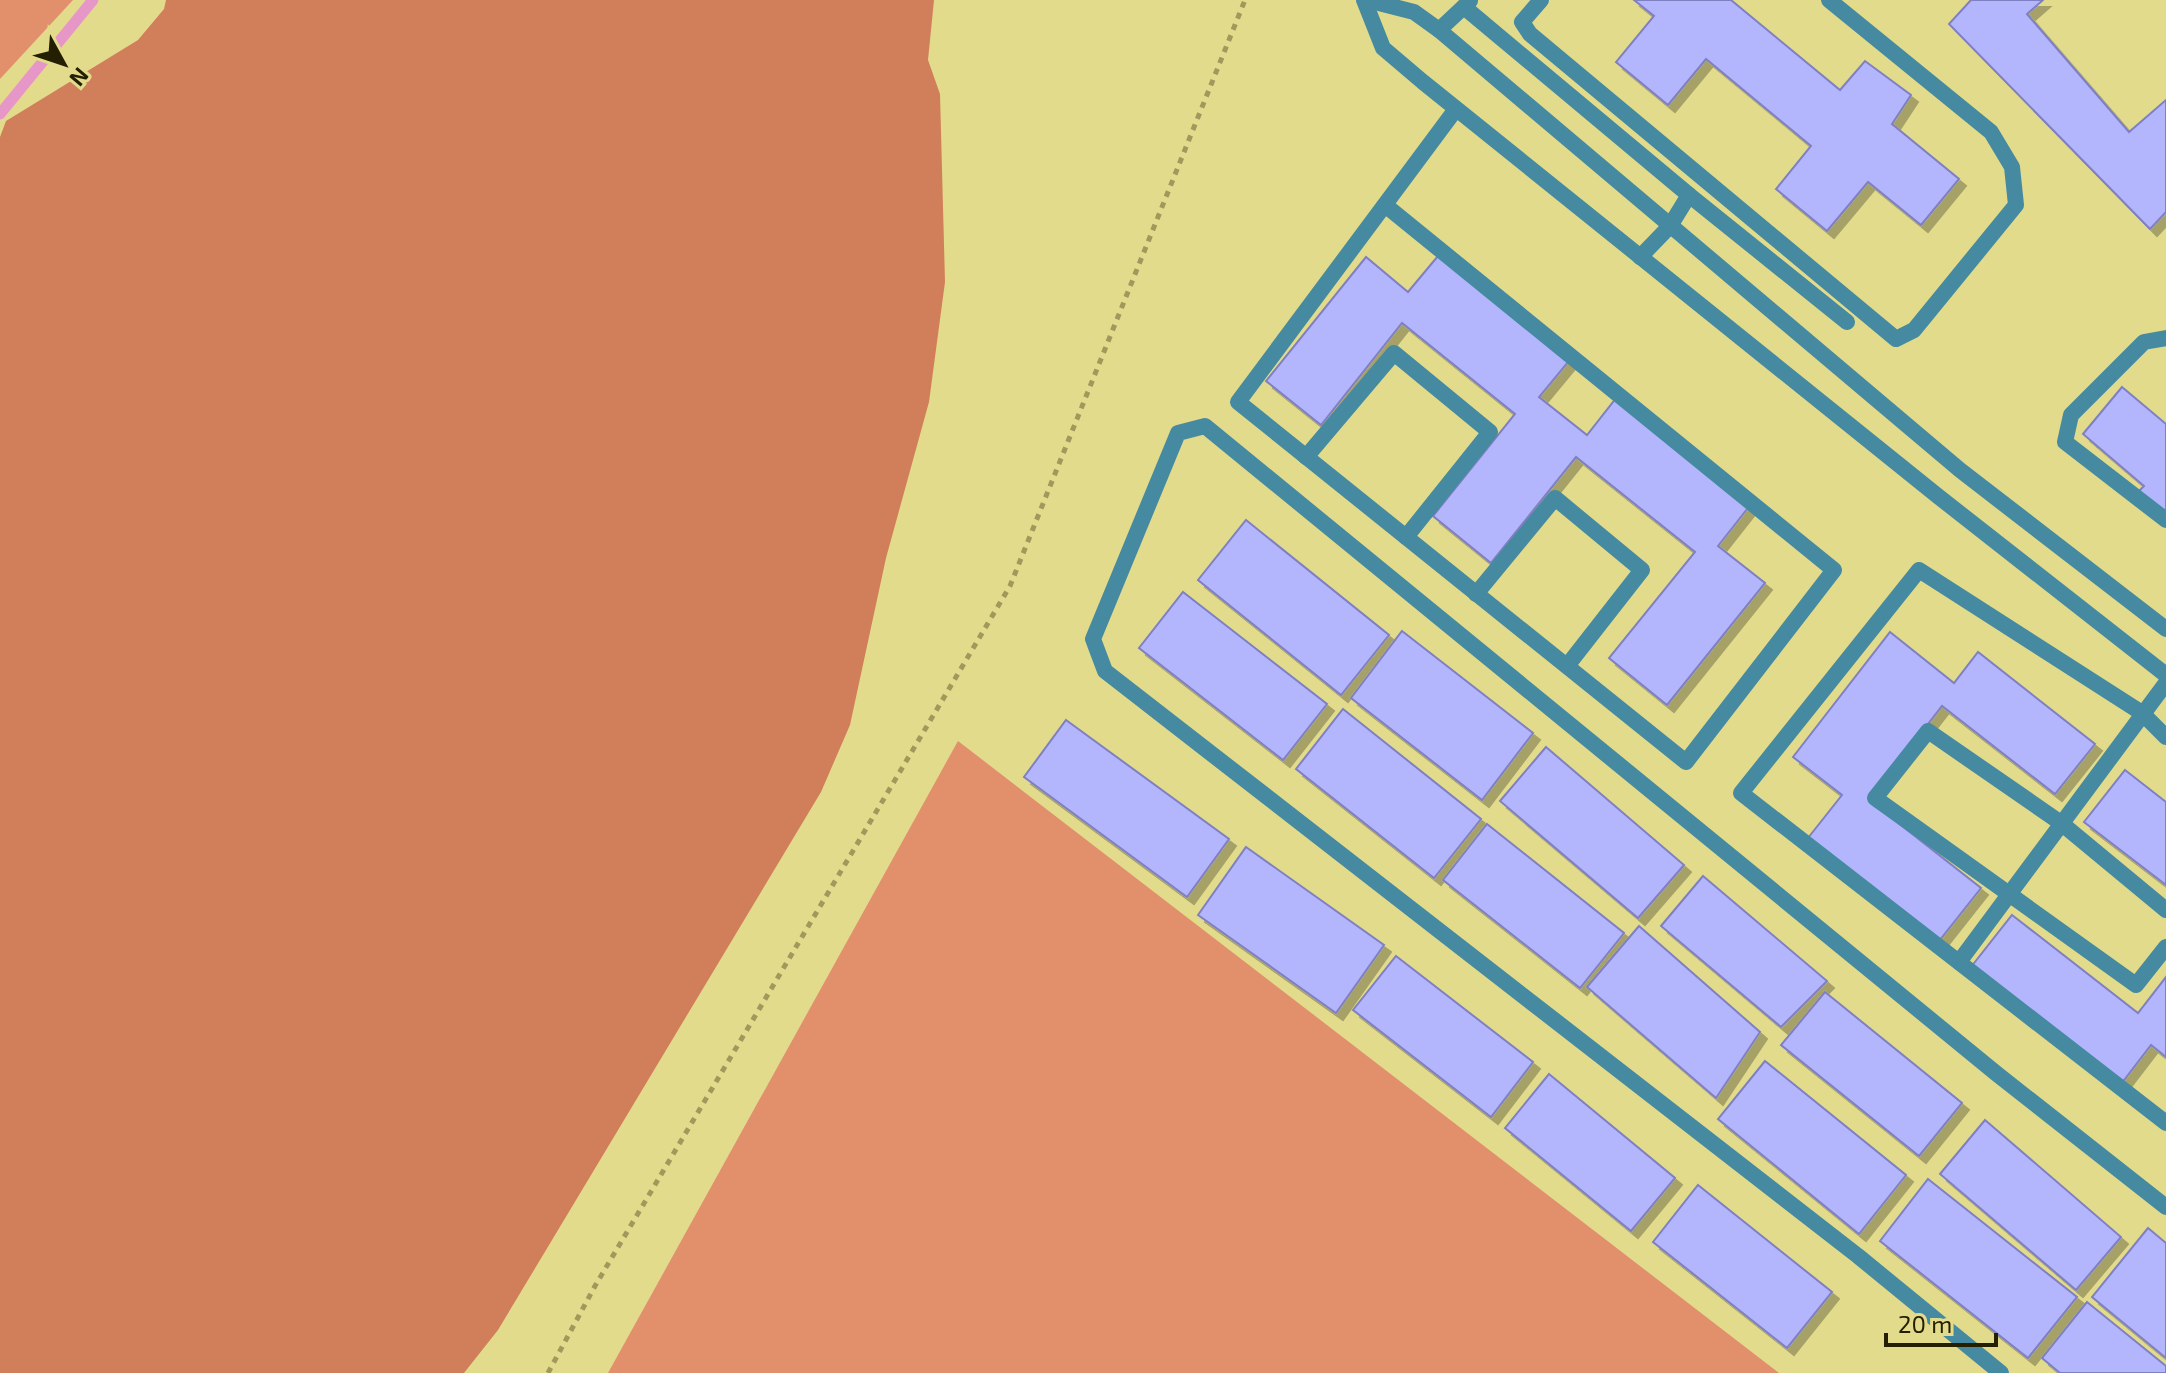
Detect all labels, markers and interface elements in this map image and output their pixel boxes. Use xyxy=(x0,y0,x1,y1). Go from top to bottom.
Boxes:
north arrow xyxy=(24,24,104,104)
text: N xyxy=(65,63,95,92)
scale bar xyxy=(1886,1297,1996,1347)
text: 20 m xyxy=(1898,1309,1952,1338)

